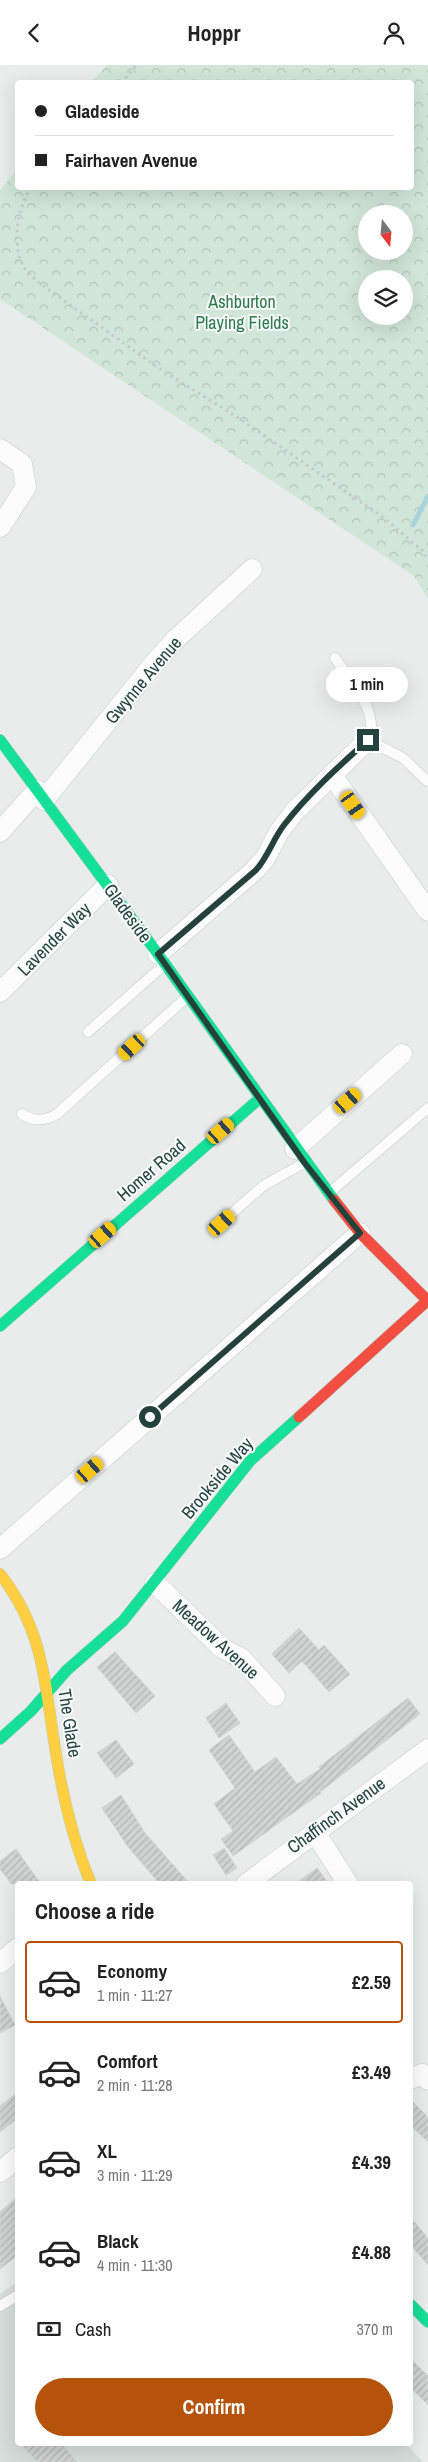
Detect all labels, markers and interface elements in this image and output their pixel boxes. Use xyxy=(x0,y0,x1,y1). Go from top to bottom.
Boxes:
text: Hoppr xyxy=(187,18,241,48)
icon: back xyxy=(20,19,48,47)
icon: person xyxy=(380,19,408,47)
text: Gladeside xyxy=(65,98,139,124)
text: Fairhaven Avenue xyxy=(65,147,197,173)
north arrow xyxy=(358,205,412,260)
map controls xyxy=(358,205,413,325)
button: layers xyxy=(358,270,413,325)
park label: Ashburton Playing Fields xyxy=(195,289,289,335)
street label: Gwynne Avenue xyxy=(99,631,187,729)
callout: 1 min xyxy=(327,667,409,703)
text: 1 min xyxy=(350,673,384,695)
route end xyxy=(357,729,379,751)
car xyxy=(338,788,367,822)
street label: Gladeside xyxy=(98,878,158,948)
street label: Lavender Way xyxy=(12,896,97,981)
car xyxy=(115,1031,148,1063)
car xyxy=(331,1085,364,1117)
car xyxy=(204,1115,237,1147)
street label: Homer Road xyxy=(111,1133,191,1207)
car xyxy=(205,1207,238,1239)
car xyxy=(86,1219,119,1251)
route start xyxy=(139,1406,161,1428)
street label: Brookside Way xyxy=(175,1431,259,1524)
car xyxy=(73,1454,106,1486)
street label: Meadow Avenue xyxy=(167,1593,265,1685)
street label: The Glade xyxy=(52,1687,88,1759)
street label: Chaffinch Avenue xyxy=(282,1771,390,1859)
text: Choose a ride xyxy=(35,1896,154,1926)
text: Economy xyxy=(97,1958,167,1984)
icon: car xyxy=(37,1960,82,2005)
text: £2.59 xyxy=(352,1969,391,1995)
text: 1 min · 11:27 xyxy=(97,1984,173,2006)
text: Comfort xyxy=(97,2048,158,2074)
icon: car xyxy=(37,2050,82,2095)
text: £3.49 xyxy=(352,2059,391,2085)
text: 2 min · 11:28 xyxy=(97,2074,173,2096)
text: XL xyxy=(97,2138,117,2164)
icon: car xyxy=(37,2140,82,2185)
text: £4.39 xyxy=(352,2149,391,2175)
text: 3 min · 11:29 xyxy=(97,2164,173,2186)
text: Black xyxy=(97,2228,139,2254)
icon: car xyxy=(37,2230,82,2275)
text: £4.88 xyxy=(352,2239,391,2265)
text: 4 min · 11:30 xyxy=(97,2254,173,2276)
icon: cash xyxy=(35,2315,63,2343)
text: Cash xyxy=(75,2316,111,2342)
text: 370 m xyxy=(357,2318,393,2340)
button: Confirm xyxy=(35,2378,393,2436)

